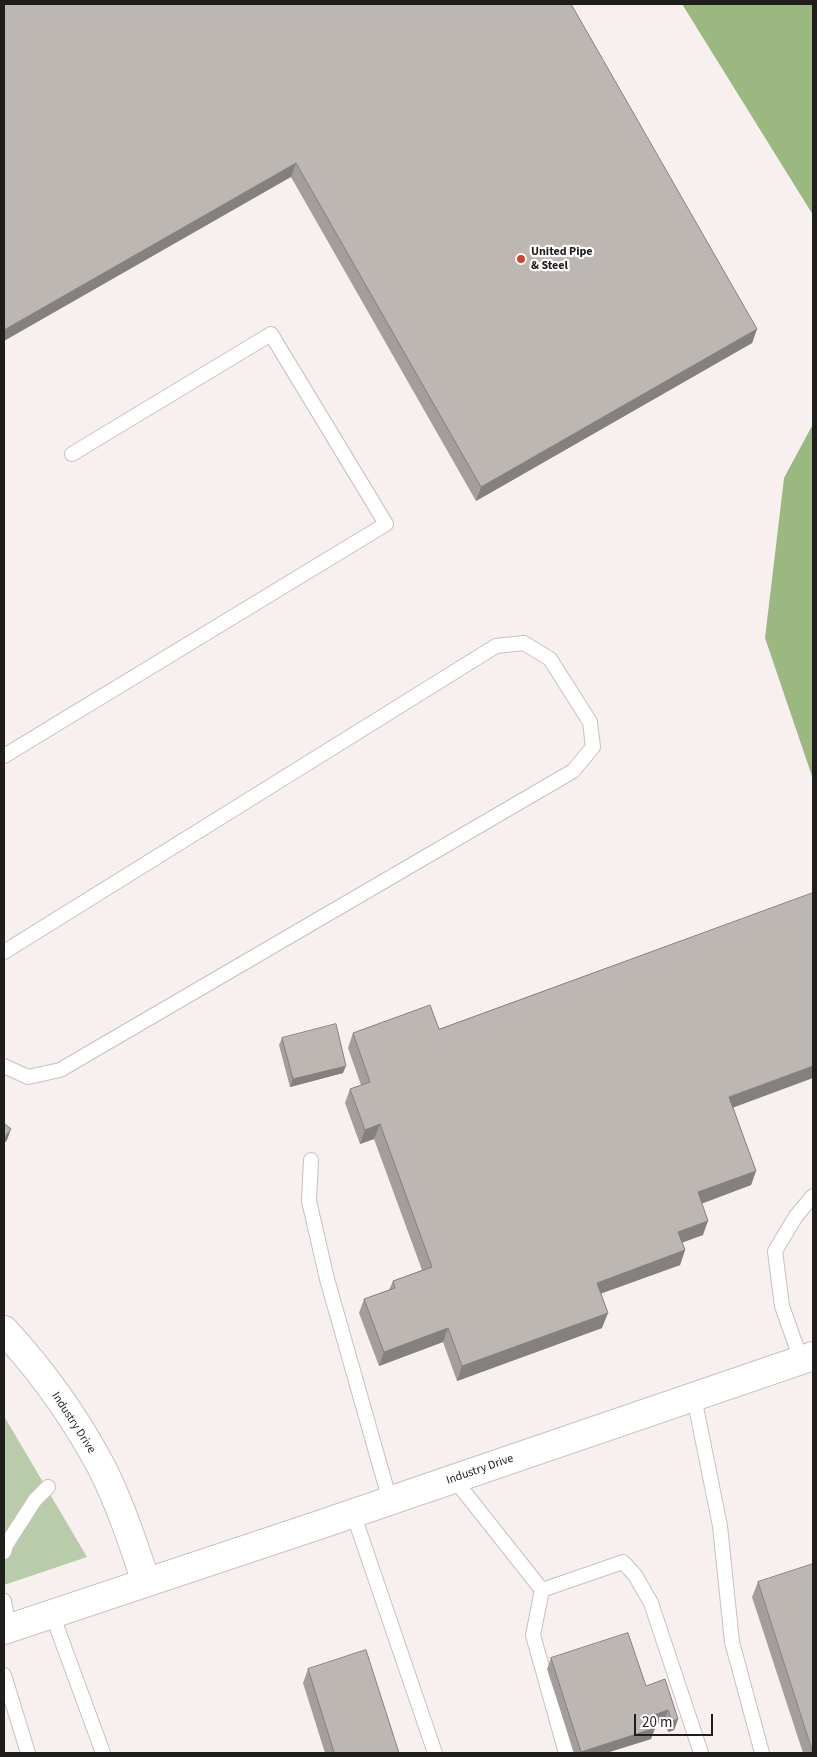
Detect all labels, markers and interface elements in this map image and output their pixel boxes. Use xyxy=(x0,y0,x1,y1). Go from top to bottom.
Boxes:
place label: United Pipe & Steel xyxy=(531,245,593,273)
marker: United Pipe & Steel xyxy=(515,253,527,265)
street label: Industry Drive xyxy=(48,1390,98,1456)
street label: Industry Drive xyxy=(444,1452,516,1488)
scale bar xyxy=(637,1704,716,1736)
text: 20 m xyxy=(642,1712,672,1733)

